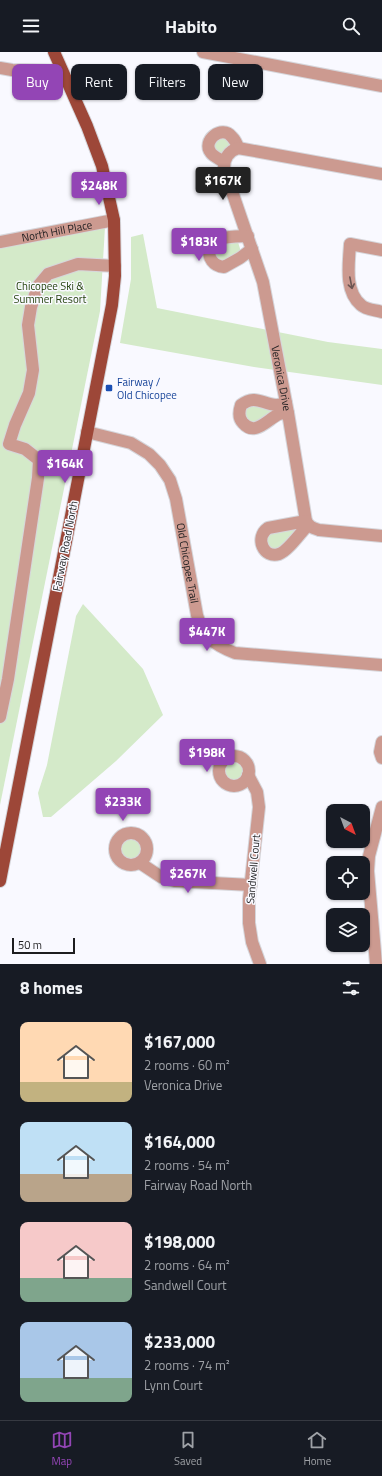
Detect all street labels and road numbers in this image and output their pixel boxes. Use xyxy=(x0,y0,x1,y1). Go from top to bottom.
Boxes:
street label: North Hill Place xyxy=(20,216,94,246)
street label: Veronica Drive xyxy=(267,344,296,413)
street label: Fairway Road North xyxy=(48,499,82,593)
street label: Old Chicopee Trail xyxy=(172,522,203,604)
street label: Sandwell Court xyxy=(242,833,264,904)

